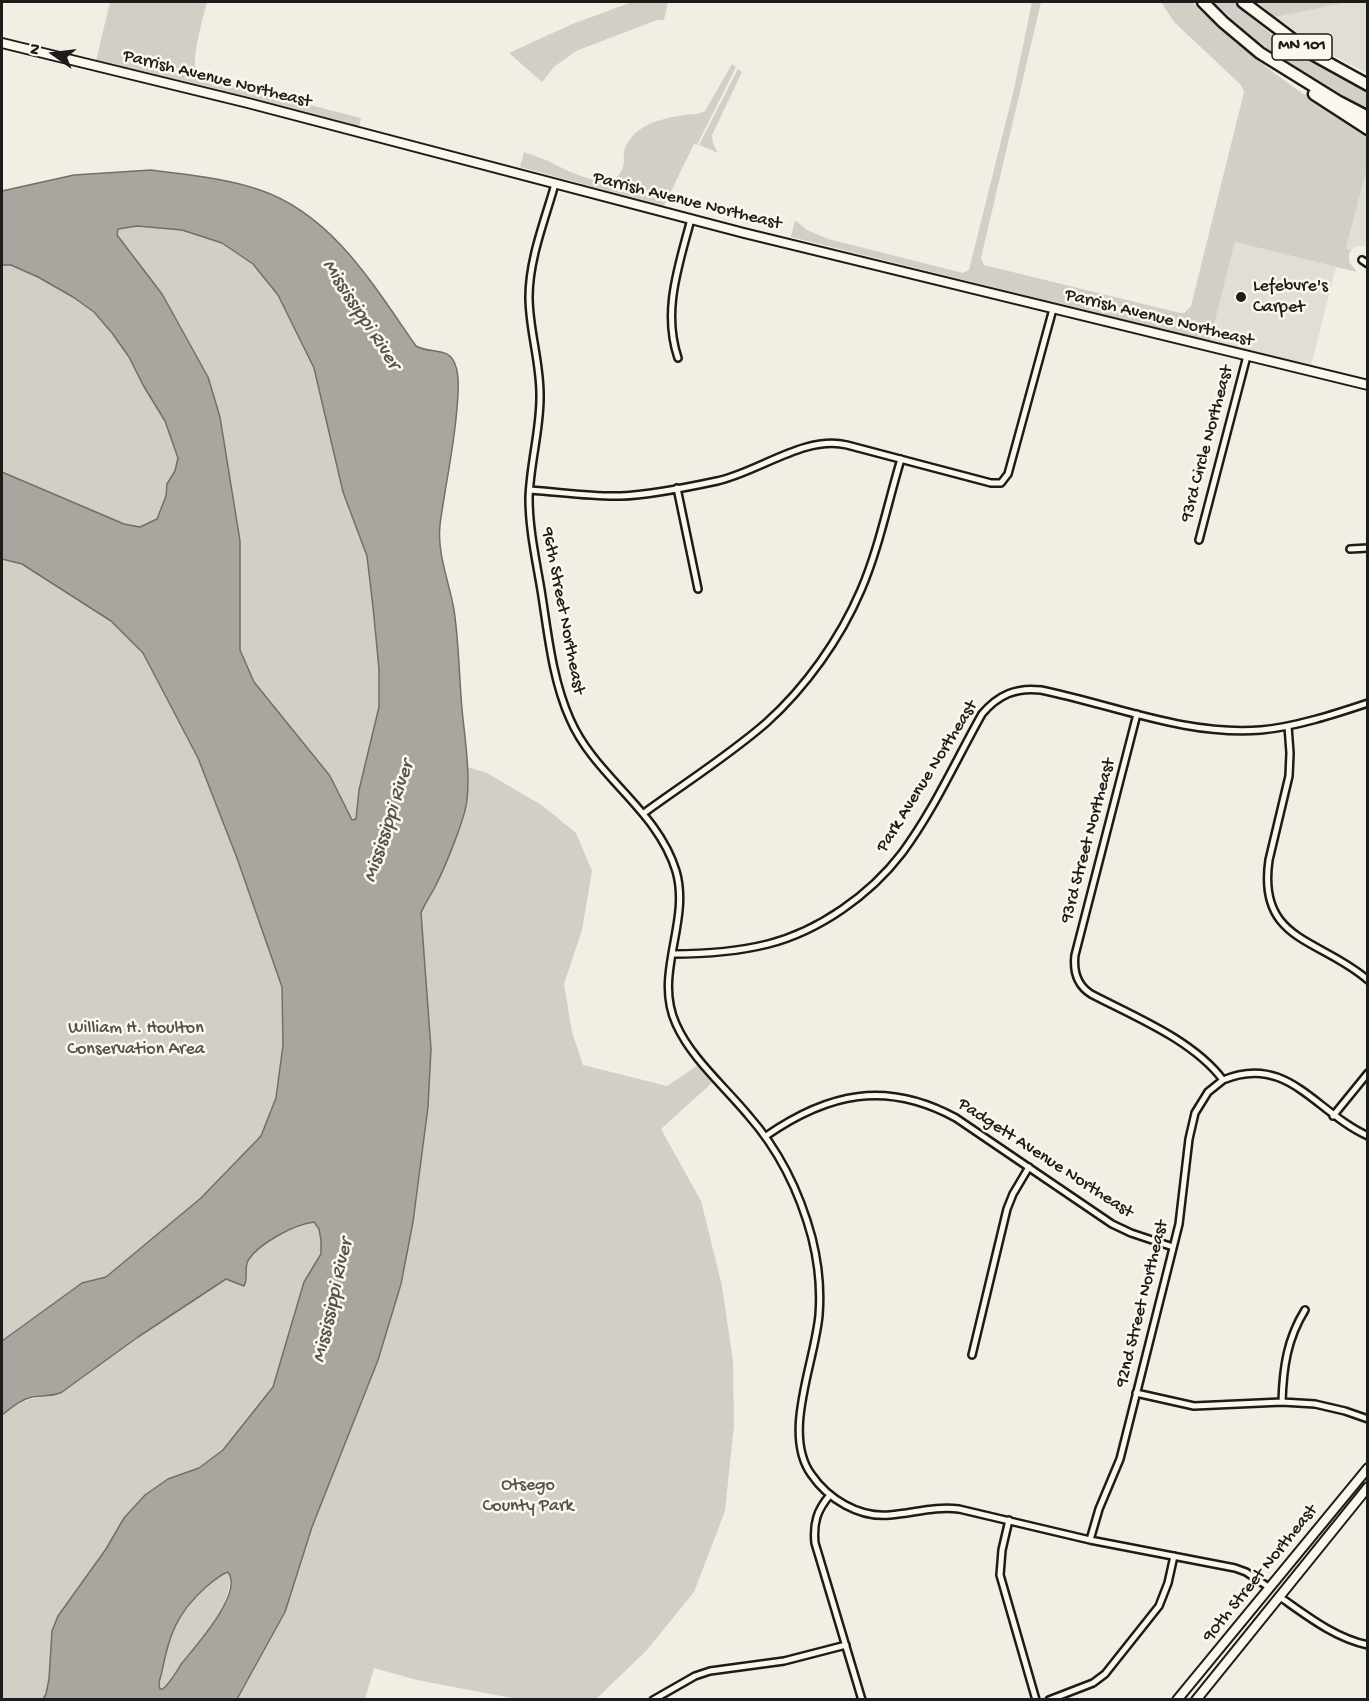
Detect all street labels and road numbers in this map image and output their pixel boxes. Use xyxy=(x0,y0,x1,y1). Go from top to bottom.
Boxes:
road number: MN 101 xyxy=(1272,34,1332,60)
street label: Parrish Avenue Northeast xyxy=(121,46,313,114)
street label: Parrish Avenue Northeast xyxy=(591,168,783,236)
street label: Parrish Avenue Northeast xyxy=(1063,285,1255,353)
street label: 93rd Circle Northeast xyxy=(1177,363,1239,525)
street label: 96th Street Northeast xyxy=(535,526,589,696)
street label: Park Avenue Northeast xyxy=(873,697,983,857)
street label: 93rd Street Northeast xyxy=(1057,756,1121,926)
street label: Padgett Avenue Northeast xyxy=(953,1094,1137,1224)
street label: 92nd Street Northeast xyxy=(1112,1218,1174,1390)
street label: 90th Street Northeast xyxy=(1199,1501,1323,1647)

